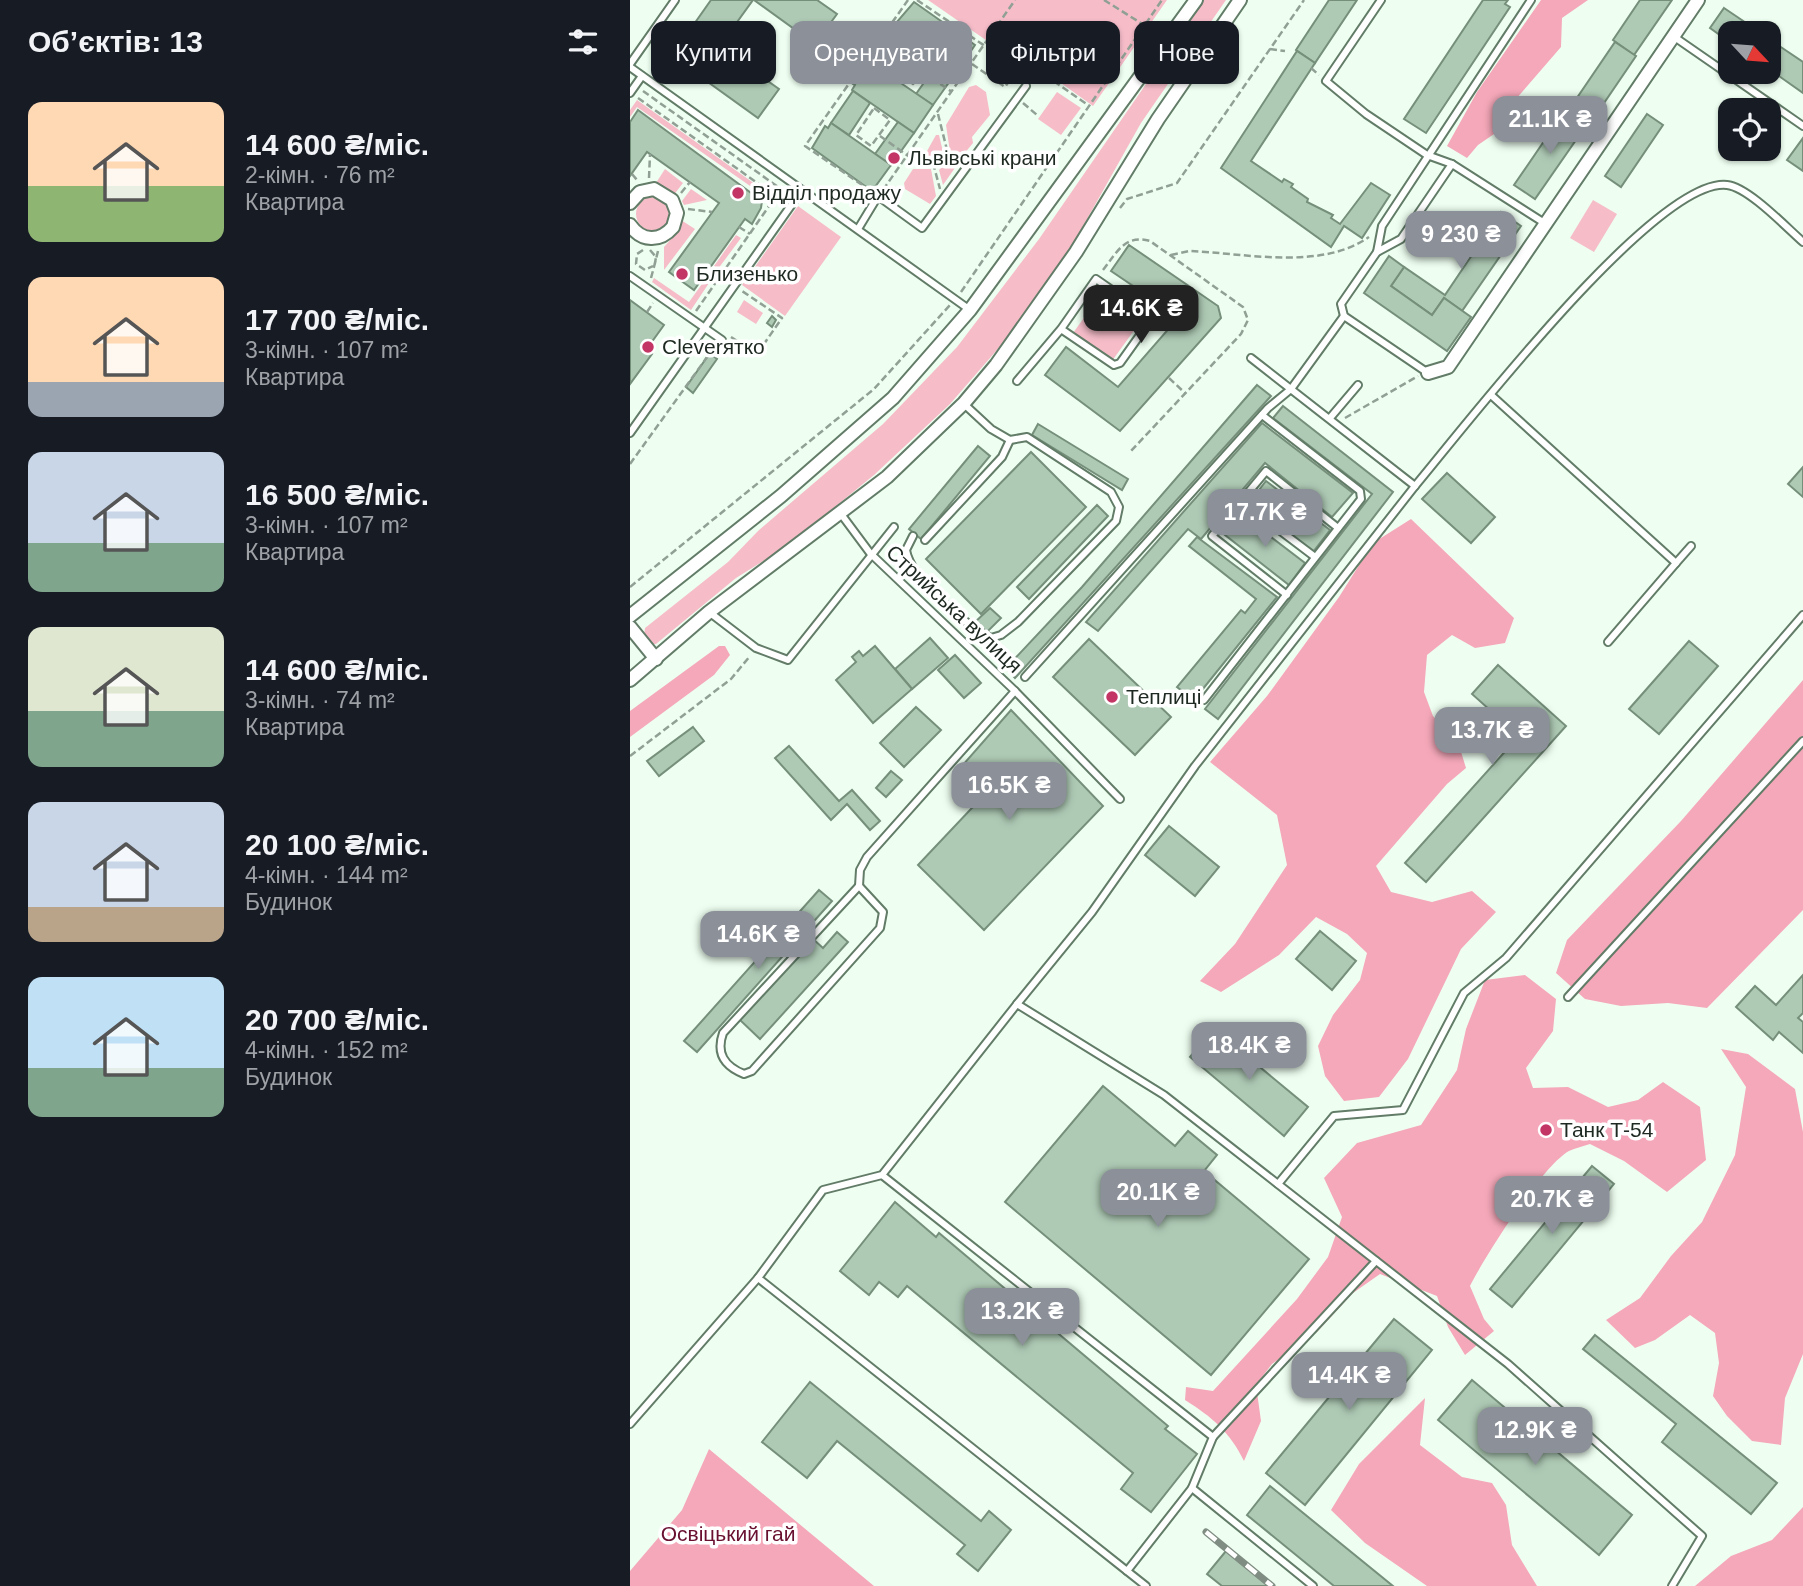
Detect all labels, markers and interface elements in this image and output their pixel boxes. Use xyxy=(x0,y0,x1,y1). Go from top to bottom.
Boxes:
chip: Купити xyxy=(651,21,776,84)
chip: Орендувати xyxy=(790,21,972,84)
chip: Фільтри xyxy=(986,21,1120,84)
chip: Нове xyxy=(1134,21,1239,84)
north arrow xyxy=(1718,21,1782,84)
map controls xyxy=(1718,21,1781,161)
icon: filters xyxy=(564,23,602,61)
text: Об’єктів: 13 xyxy=(28,25,203,58)
pin: 21.1K ₴ xyxy=(1485,96,1615,156)
button: locate xyxy=(1718,98,1781,161)
text: 21.1K ₴ xyxy=(1508,106,1592,132)
text: 14 600 ₴/міс. xyxy=(245,128,429,161)
icon: home xyxy=(84,130,168,214)
place label: Львівські крани xyxy=(908,146,1056,169)
marker: Львівські крани xyxy=(886,150,902,166)
text: 2-кімн. · 76 m² xyxy=(245,162,395,188)
place label: Відділ продажу xyxy=(752,181,901,204)
marker: Відділ продажу xyxy=(730,185,746,201)
text: Квартира xyxy=(245,189,344,215)
pin: 9 230 ₴ xyxy=(1396,212,1526,271)
text: 9 230 ₴ xyxy=(1421,221,1501,247)
place label: Близенько xyxy=(696,262,798,285)
marker: Близенько xyxy=(674,266,690,282)
pin: 14.6K ₴ xyxy=(1076,286,1206,345)
text: 14.6K ₴ xyxy=(1099,295,1183,321)
text: 17 700 ₴/міс. xyxy=(245,303,429,336)
icon: home xyxy=(84,305,168,389)
place label: Cleverятко xyxy=(662,335,765,358)
text: 3-кімн. · 107 m² xyxy=(245,337,408,363)
marker: Cleverятко xyxy=(640,339,656,355)
text: Квартира xyxy=(245,364,344,390)
text: 16 500 ₴/міс. xyxy=(245,478,429,511)
icon: home xyxy=(84,480,168,564)
pin: 17.7K ₴ xyxy=(1200,490,1330,549)
text: 17.7K ₴ xyxy=(1223,499,1307,525)
text: 3-кімн. · 107 m² xyxy=(245,512,408,538)
text: Квартира xyxy=(245,539,344,565)
street label: Стрийська вулиця xyxy=(882,540,1027,677)
text: 14 600 ₴/міс. xyxy=(245,653,429,686)
icon: home xyxy=(84,655,168,739)
place label: Теплиці xyxy=(1126,685,1201,708)
text: 3-кімн. · 74 m² xyxy=(245,687,395,713)
marker: Теплиці xyxy=(1104,689,1120,705)
pin: 13.7K ₴ xyxy=(1427,708,1557,767)
text: Квартира xyxy=(245,714,344,740)
text: 13.7K ₴ xyxy=(1450,717,1534,743)
pin: 16.5K ₴ xyxy=(944,762,1074,822)
text: 16.5K ₴ xyxy=(967,772,1051,798)
text: 20 100 ₴/міс. xyxy=(245,828,429,861)
icon: home xyxy=(84,830,168,914)
text: 4-кімн. · 144 m² xyxy=(245,862,408,888)
text: Будинок xyxy=(245,889,332,915)
pin: 14.6K ₴ xyxy=(693,912,823,971)
text: 14.6K ₴ xyxy=(716,921,800,947)
text: 20 700 ₴/міс. xyxy=(245,1003,429,1036)
icon: home xyxy=(84,1005,168,1089)
pin: 18.4K ₴ xyxy=(1184,1023,1314,1082)
text: 18.4K ₴ xyxy=(1207,1032,1291,1058)
text: 4-кімн. · 152 m² xyxy=(245,1037,408,1063)
text: Будинок xyxy=(245,1064,332,1090)
place label: Танк Т-54 xyxy=(1560,1118,1654,1141)
marker: Танк Т-54 xyxy=(1538,1122,1554,1138)
pin: 20.1K ₴ xyxy=(1093,1170,1223,1229)
pin: 20.7K ₴ xyxy=(1487,1176,1617,1236)
text: 20.1K ₴ xyxy=(1116,1179,1200,1205)
text: 20.7K ₴ xyxy=(1510,1186,1594,1212)
pin: 13.2K ₴ xyxy=(957,1288,1087,1348)
text: 13.2K ₴ xyxy=(980,1298,1064,1324)
pin: 14.4K ₴ xyxy=(1284,1352,1414,1412)
text: 14.4K ₴ xyxy=(1307,1362,1391,1388)
pin: 12.9K ₴ xyxy=(1470,1408,1600,1467)
text: 12.9K ₴ xyxy=(1493,1417,1577,1443)
park label: Освіцький гай xyxy=(661,1522,795,1545)

